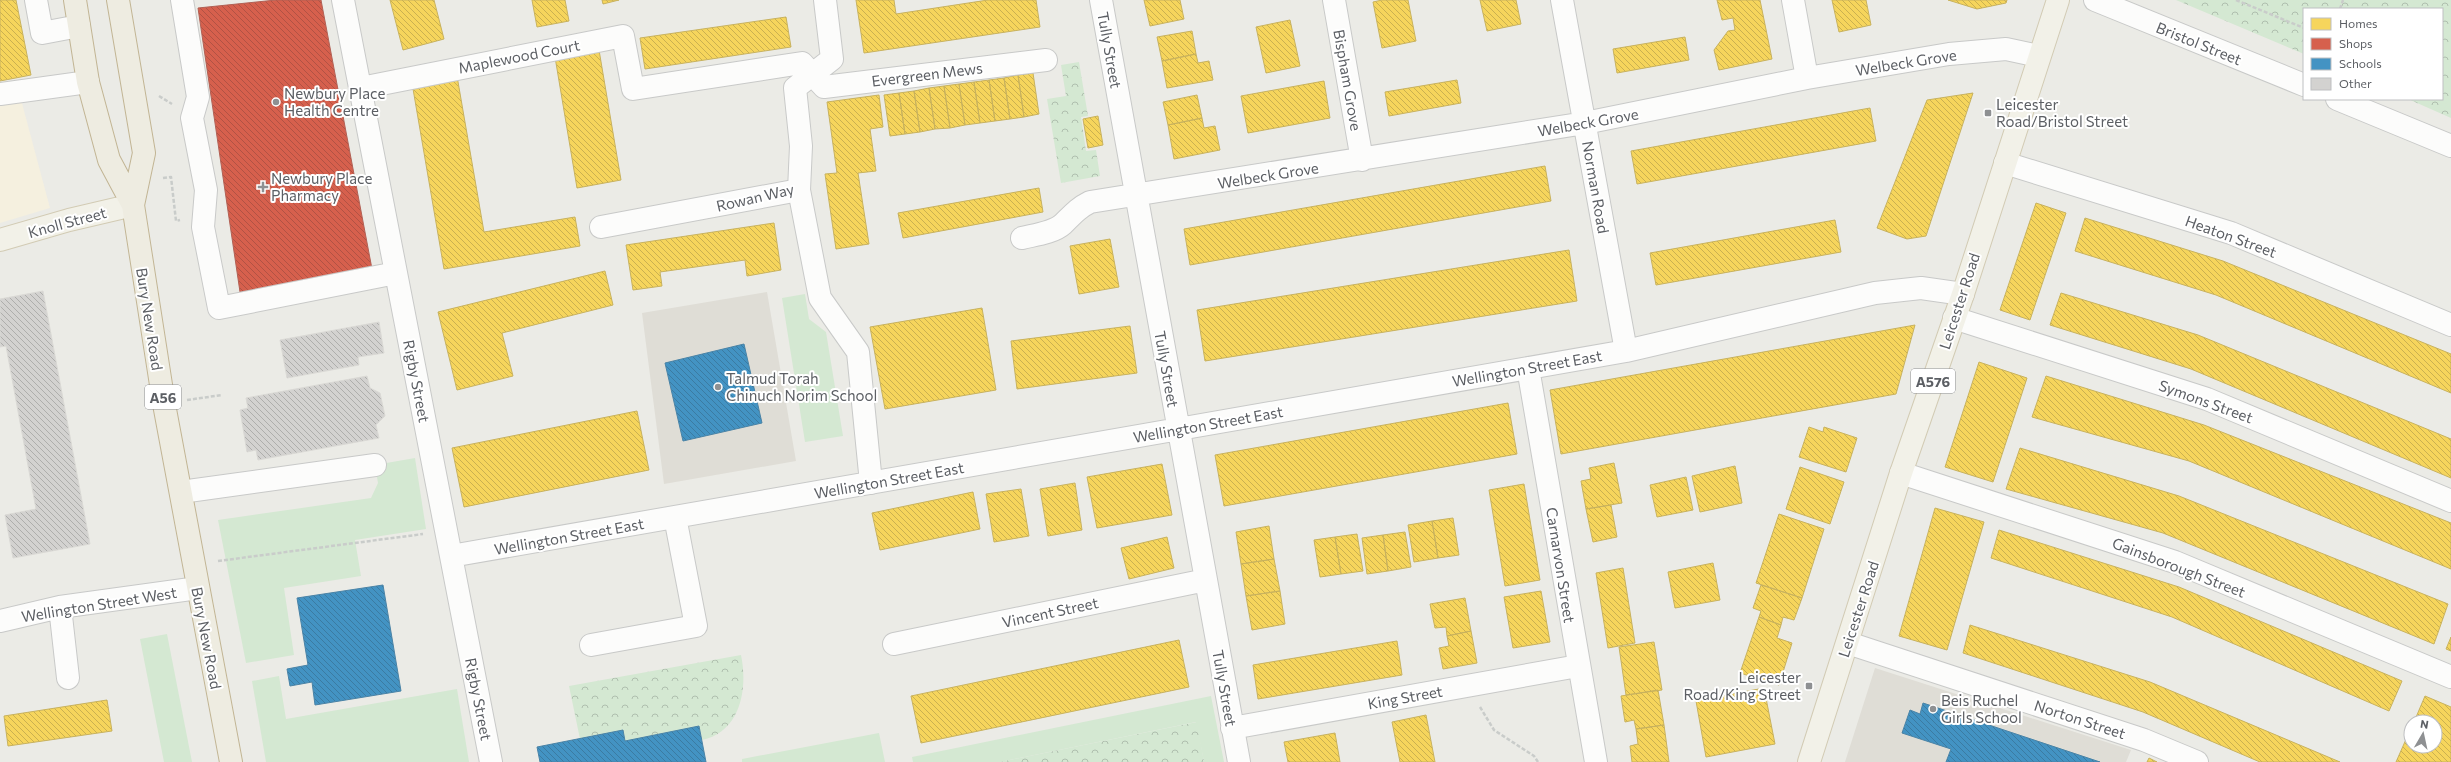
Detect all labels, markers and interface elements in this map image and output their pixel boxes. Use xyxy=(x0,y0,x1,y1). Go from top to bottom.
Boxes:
legend xyxy=(2303,8,2443,100)
street label: Tully Street xyxy=(1094,10,1126,90)
text: Homes xyxy=(2339,16,2377,30)
street label: Bristol Street xyxy=(2154,18,2244,68)
street label: Bispham Grove xyxy=(1330,28,1366,132)
street label: Maplewood Court xyxy=(457,35,581,77)
text: Shops xyxy=(2339,36,2373,50)
street label: Welbeck Grove xyxy=(1854,45,1958,79)
text: Schools xyxy=(2339,56,2382,70)
street label: Evergreen Mews xyxy=(870,58,984,90)
text: Other xyxy=(2339,76,2372,90)
place label: Newbury Place Health Centre xyxy=(284,84,385,119)
place label: Leicester Road/Bristol Street xyxy=(1996,95,2128,130)
marker: Newbury Place Health Centre xyxy=(271,97,281,107)
street label: Welbeck Grove xyxy=(1536,104,1640,140)
marker: Leicester Road/Bristol Street xyxy=(1983,108,1993,118)
street label: Norman Road xyxy=(1579,139,1613,235)
street label: Welbeck Grove xyxy=(1216,158,1320,192)
place label: Newbury Place Pharmacy xyxy=(271,169,372,204)
street label: Rowan Way xyxy=(714,179,796,215)
marker: Newbury Place Pharmacy xyxy=(258,182,268,192)
street label: Knoll Street xyxy=(26,203,108,241)
street label: Heaton Street xyxy=(2183,211,2279,261)
street label: Leicester Road xyxy=(1935,251,1983,351)
street label: Bury New Road xyxy=(133,266,167,372)
street label: Tully Street xyxy=(1151,329,1183,409)
street label: Rigby Street xyxy=(400,338,434,424)
street label: Wellington Street East xyxy=(1451,346,1603,390)
place label: Talmud Torah Chinuch Norim School xyxy=(726,369,877,404)
road number: A576 xyxy=(1911,369,1955,393)
street label: Symons Street xyxy=(2156,376,2256,426)
marker: Talmud Torah Chinuch Norim School xyxy=(713,382,723,392)
road number: A56 xyxy=(145,385,181,409)
street label: Wellington Street East xyxy=(1132,402,1284,446)
street label: Wellington Street East xyxy=(813,458,965,502)
street label: Carnarvon Street xyxy=(1543,506,1579,624)
street label: Wellington Street East xyxy=(493,514,645,558)
street label: Gainsborough Street xyxy=(2110,533,2248,601)
street label: Leicester Road xyxy=(1834,559,1882,659)
street label: Wellington Street West xyxy=(20,583,178,625)
street label: Bury New Road xyxy=(188,585,226,691)
street label: Vincent Street xyxy=(1000,593,1100,631)
street label: Tully Street xyxy=(1209,648,1241,728)
street label: Rigby Street xyxy=(462,656,496,742)
place label: Leicester Road/King Street xyxy=(1683,668,1801,703)
marker: Leicester Road/King Street xyxy=(1804,681,1814,691)
street label: King Street xyxy=(1366,682,1444,712)
place label: Beis Ruchel Girls School xyxy=(1941,691,2022,726)
street label: Norton Street xyxy=(2032,696,2128,742)
marker: Beis Ruchel Girls School xyxy=(1928,704,1938,714)
north arrow xyxy=(2403,714,2443,754)
text: N xyxy=(2420,717,2430,731)

